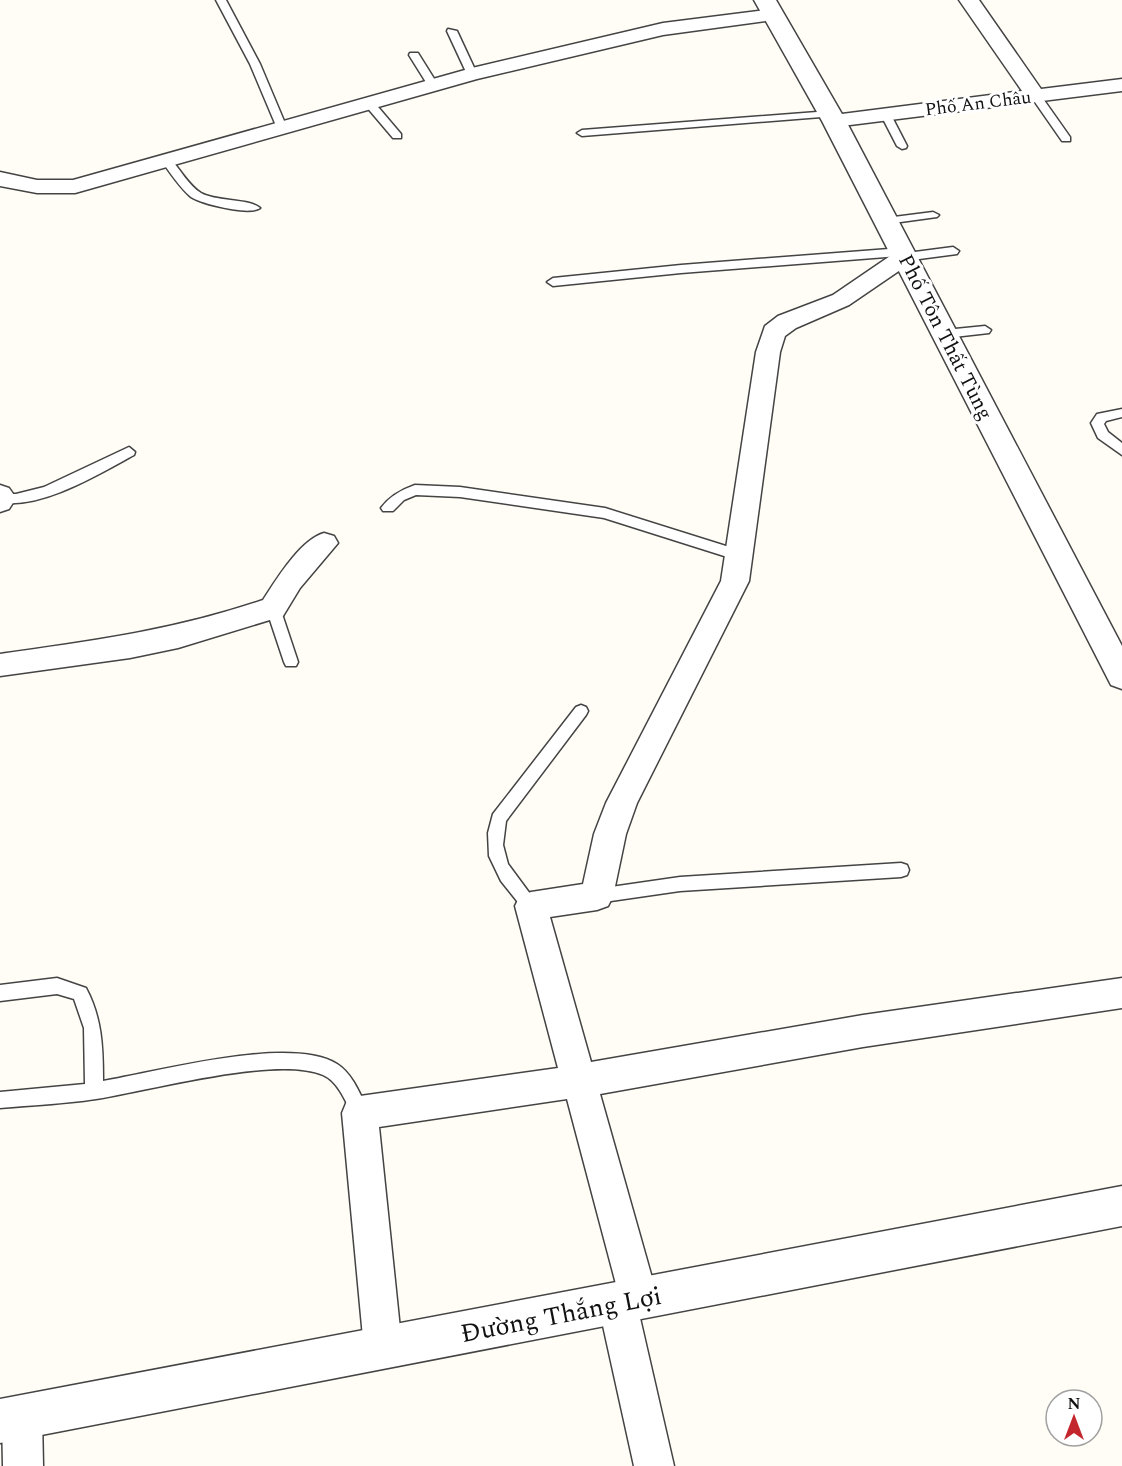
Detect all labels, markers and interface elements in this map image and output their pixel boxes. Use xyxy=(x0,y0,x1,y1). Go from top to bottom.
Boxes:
street label: Phố An Châu xyxy=(923,84,1033,123)
street label: Phố Tôn Thất Tùng xyxy=(889,249,1001,426)
street label: Đường Thắng Lợi xyxy=(457,1276,665,1354)
north arrow xyxy=(1044,1388,1104,1448)
text: N xyxy=(1067,1392,1081,1416)

